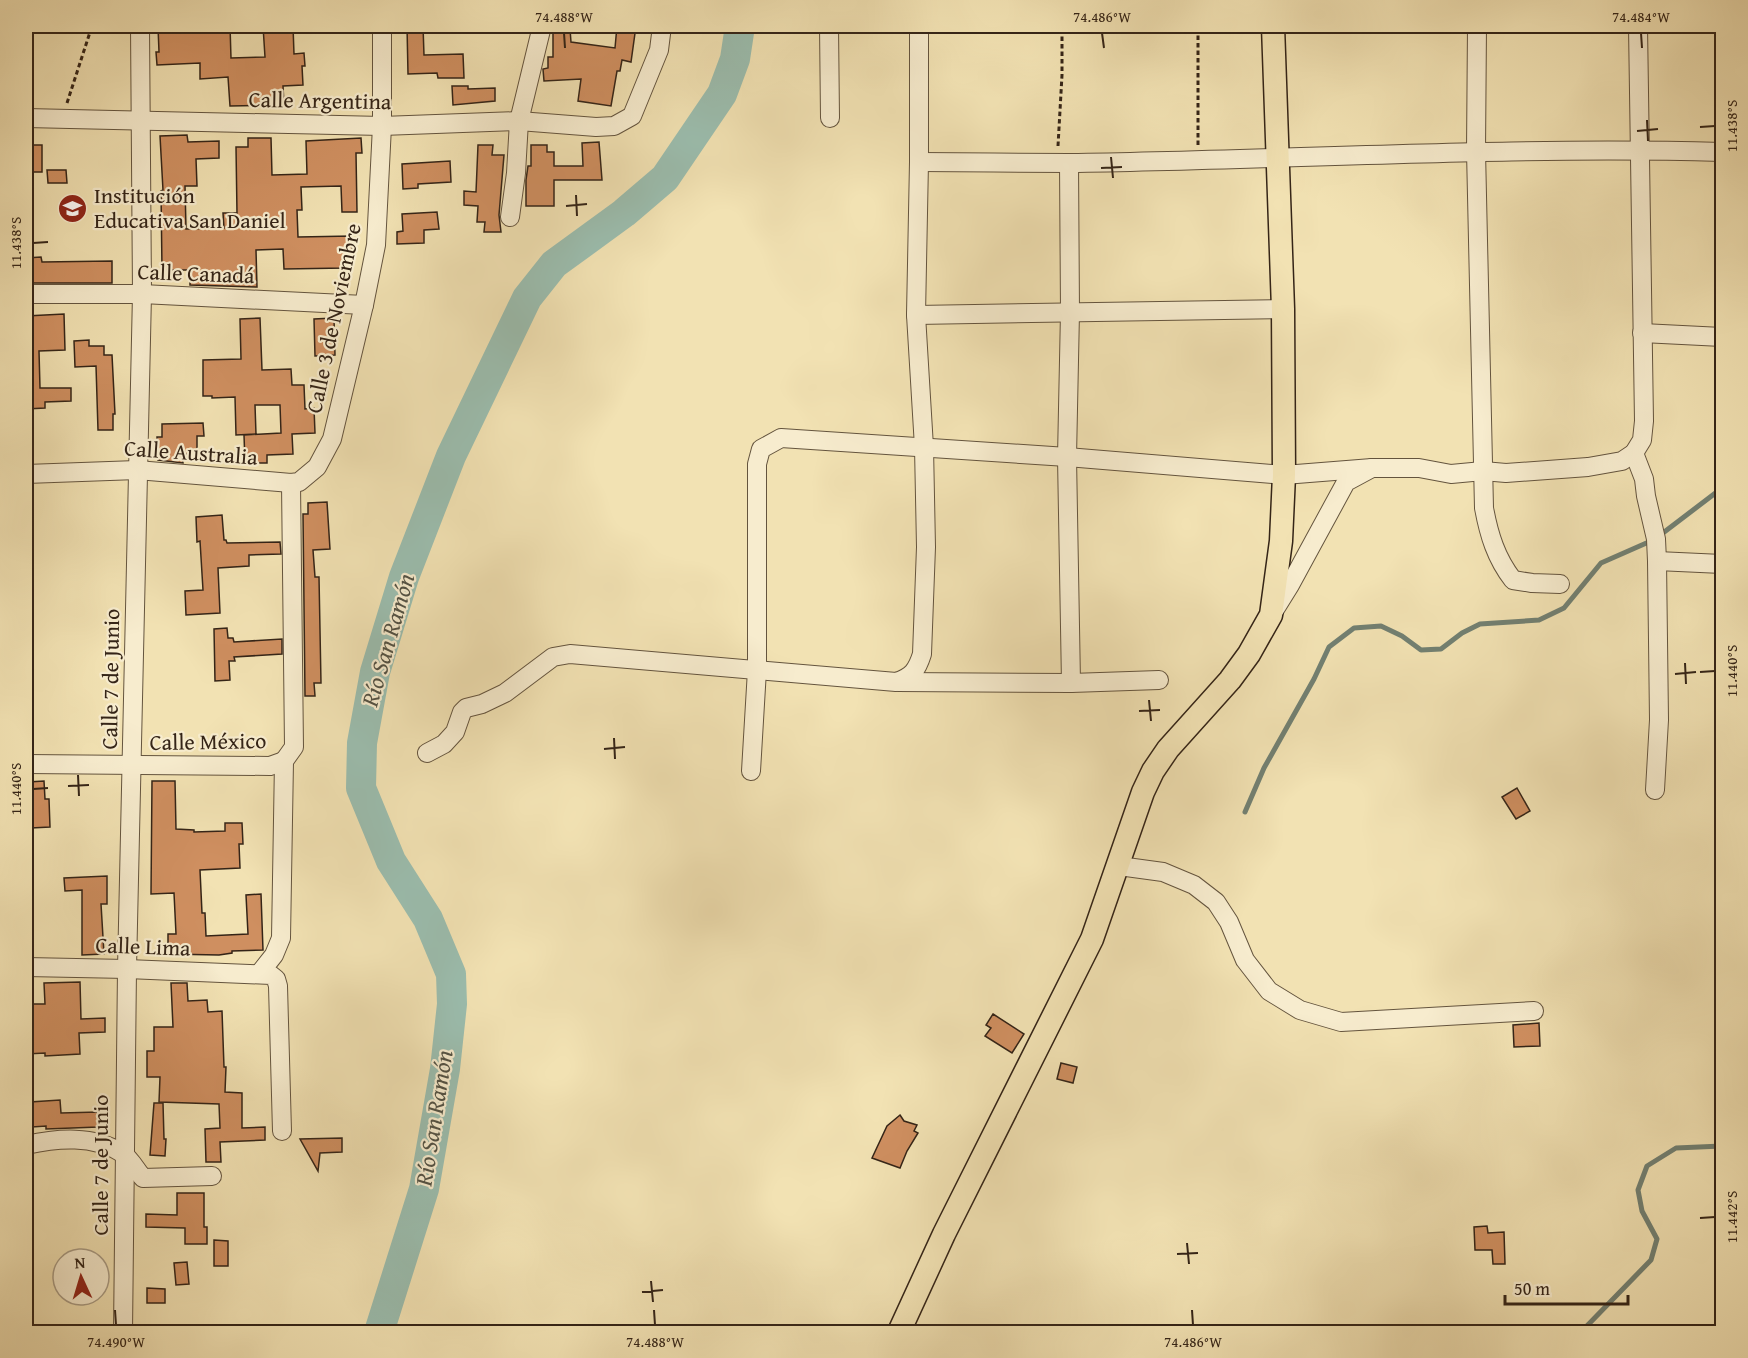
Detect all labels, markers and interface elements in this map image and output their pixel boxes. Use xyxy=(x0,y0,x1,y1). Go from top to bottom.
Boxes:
text: 74.488°W xyxy=(535,6,593,27)
text: 74.486°W xyxy=(1073,6,1131,27)
text: 74.484°W xyxy=(1612,6,1670,27)
street label: Calle Argentina xyxy=(248,83,392,117)
text: 11.438°S xyxy=(1721,100,1742,152)
place label: Institución Educativa San Daniel xyxy=(94,179,286,236)
school or university icon: Institución Educativa San Daniel xyxy=(57,192,89,224)
text: 11.438°S xyxy=(5,217,26,269)
street label: Calle 3 de Noviembre xyxy=(297,220,369,416)
street label: Calle Canadá xyxy=(137,255,256,291)
street label: Calle Australia xyxy=(123,431,259,473)
water label: Río San Ramón xyxy=(352,569,423,711)
street label: Calle 7 de Junio xyxy=(93,608,127,750)
text: 11.440°S xyxy=(1721,645,1742,697)
street label: Calle México xyxy=(149,724,267,758)
text: 11.440°S xyxy=(5,763,26,815)
street label: Calle Lima xyxy=(95,928,192,964)
water label: Río San Ramón xyxy=(405,1048,462,1189)
street label: Calle 7 de Junio xyxy=(84,1095,116,1235)
text: 11.442°S xyxy=(1721,1191,1742,1243)
north arrow xyxy=(51,1247,111,1307)
text: N xyxy=(74,1250,86,1274)
scale bar xyxy=(1505,1268,1628,1306)
text: 50 m xyxy=(1514,1275,1550,1302)
text: 74.490°W xyxy=(87,1331,145,1352)
text: 74.488°W xyxy=(626,1331,684,1352)
text: 74.486°W xyxy=(1164,1331,1222,1352)

